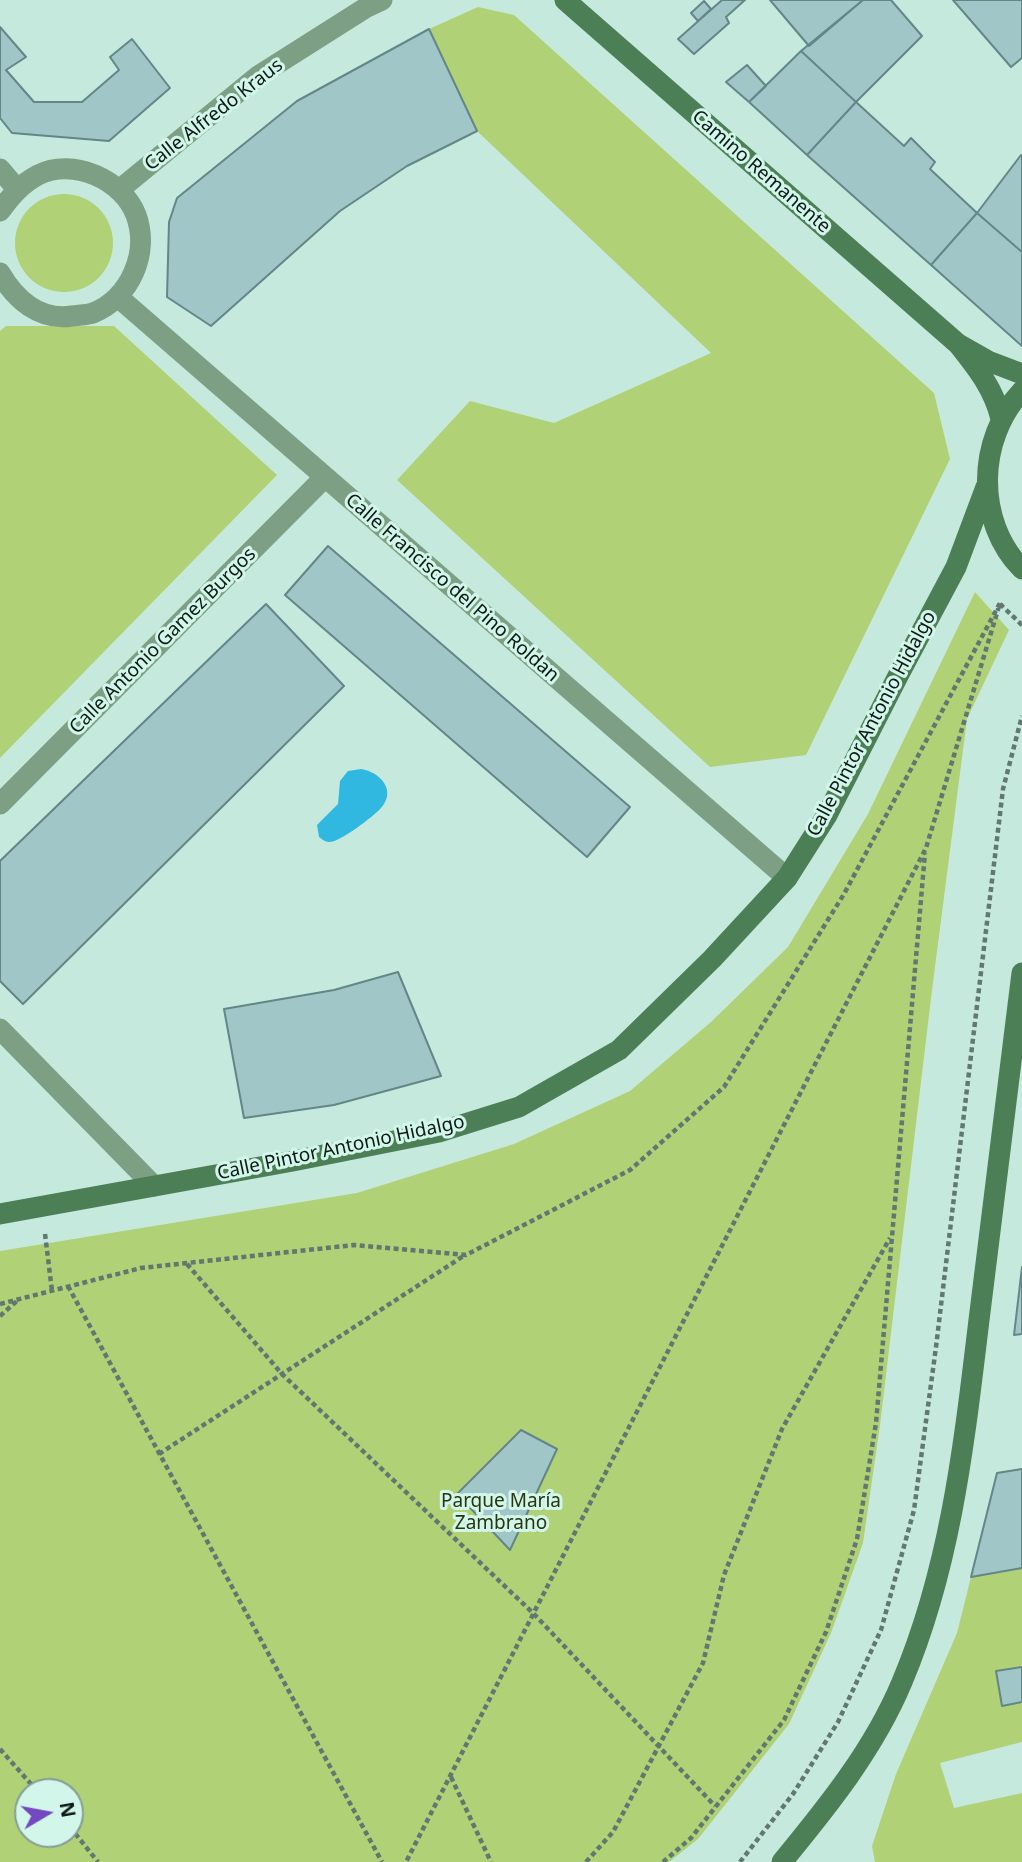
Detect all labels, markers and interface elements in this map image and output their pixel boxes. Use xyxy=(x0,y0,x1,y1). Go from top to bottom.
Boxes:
street label: Calle Alfredo Kraus xyxy=(140,54,288,176)
street label: Camino Remanente xyxy=(687,106,835,238)
street label: Calle Francisco del Pino Roldan xyxy=(341,489,563,687)
street label: Calle Antonio Gamez Burgos xyxy=(65,543,261,739)
street label: Calle Pintor Antonio Hidalgo xyxy=(803,607,941,841)
street label: Calle Pintor Antonio Hidalgo xyxy=(215,1111,467,1185)
park label: Parque María Zambrano xyxy=(441,1491,561,1535)
north arrow xyxy=(14,1778,84,1848)
text: N xyxy=(54,1800,82,1820)

